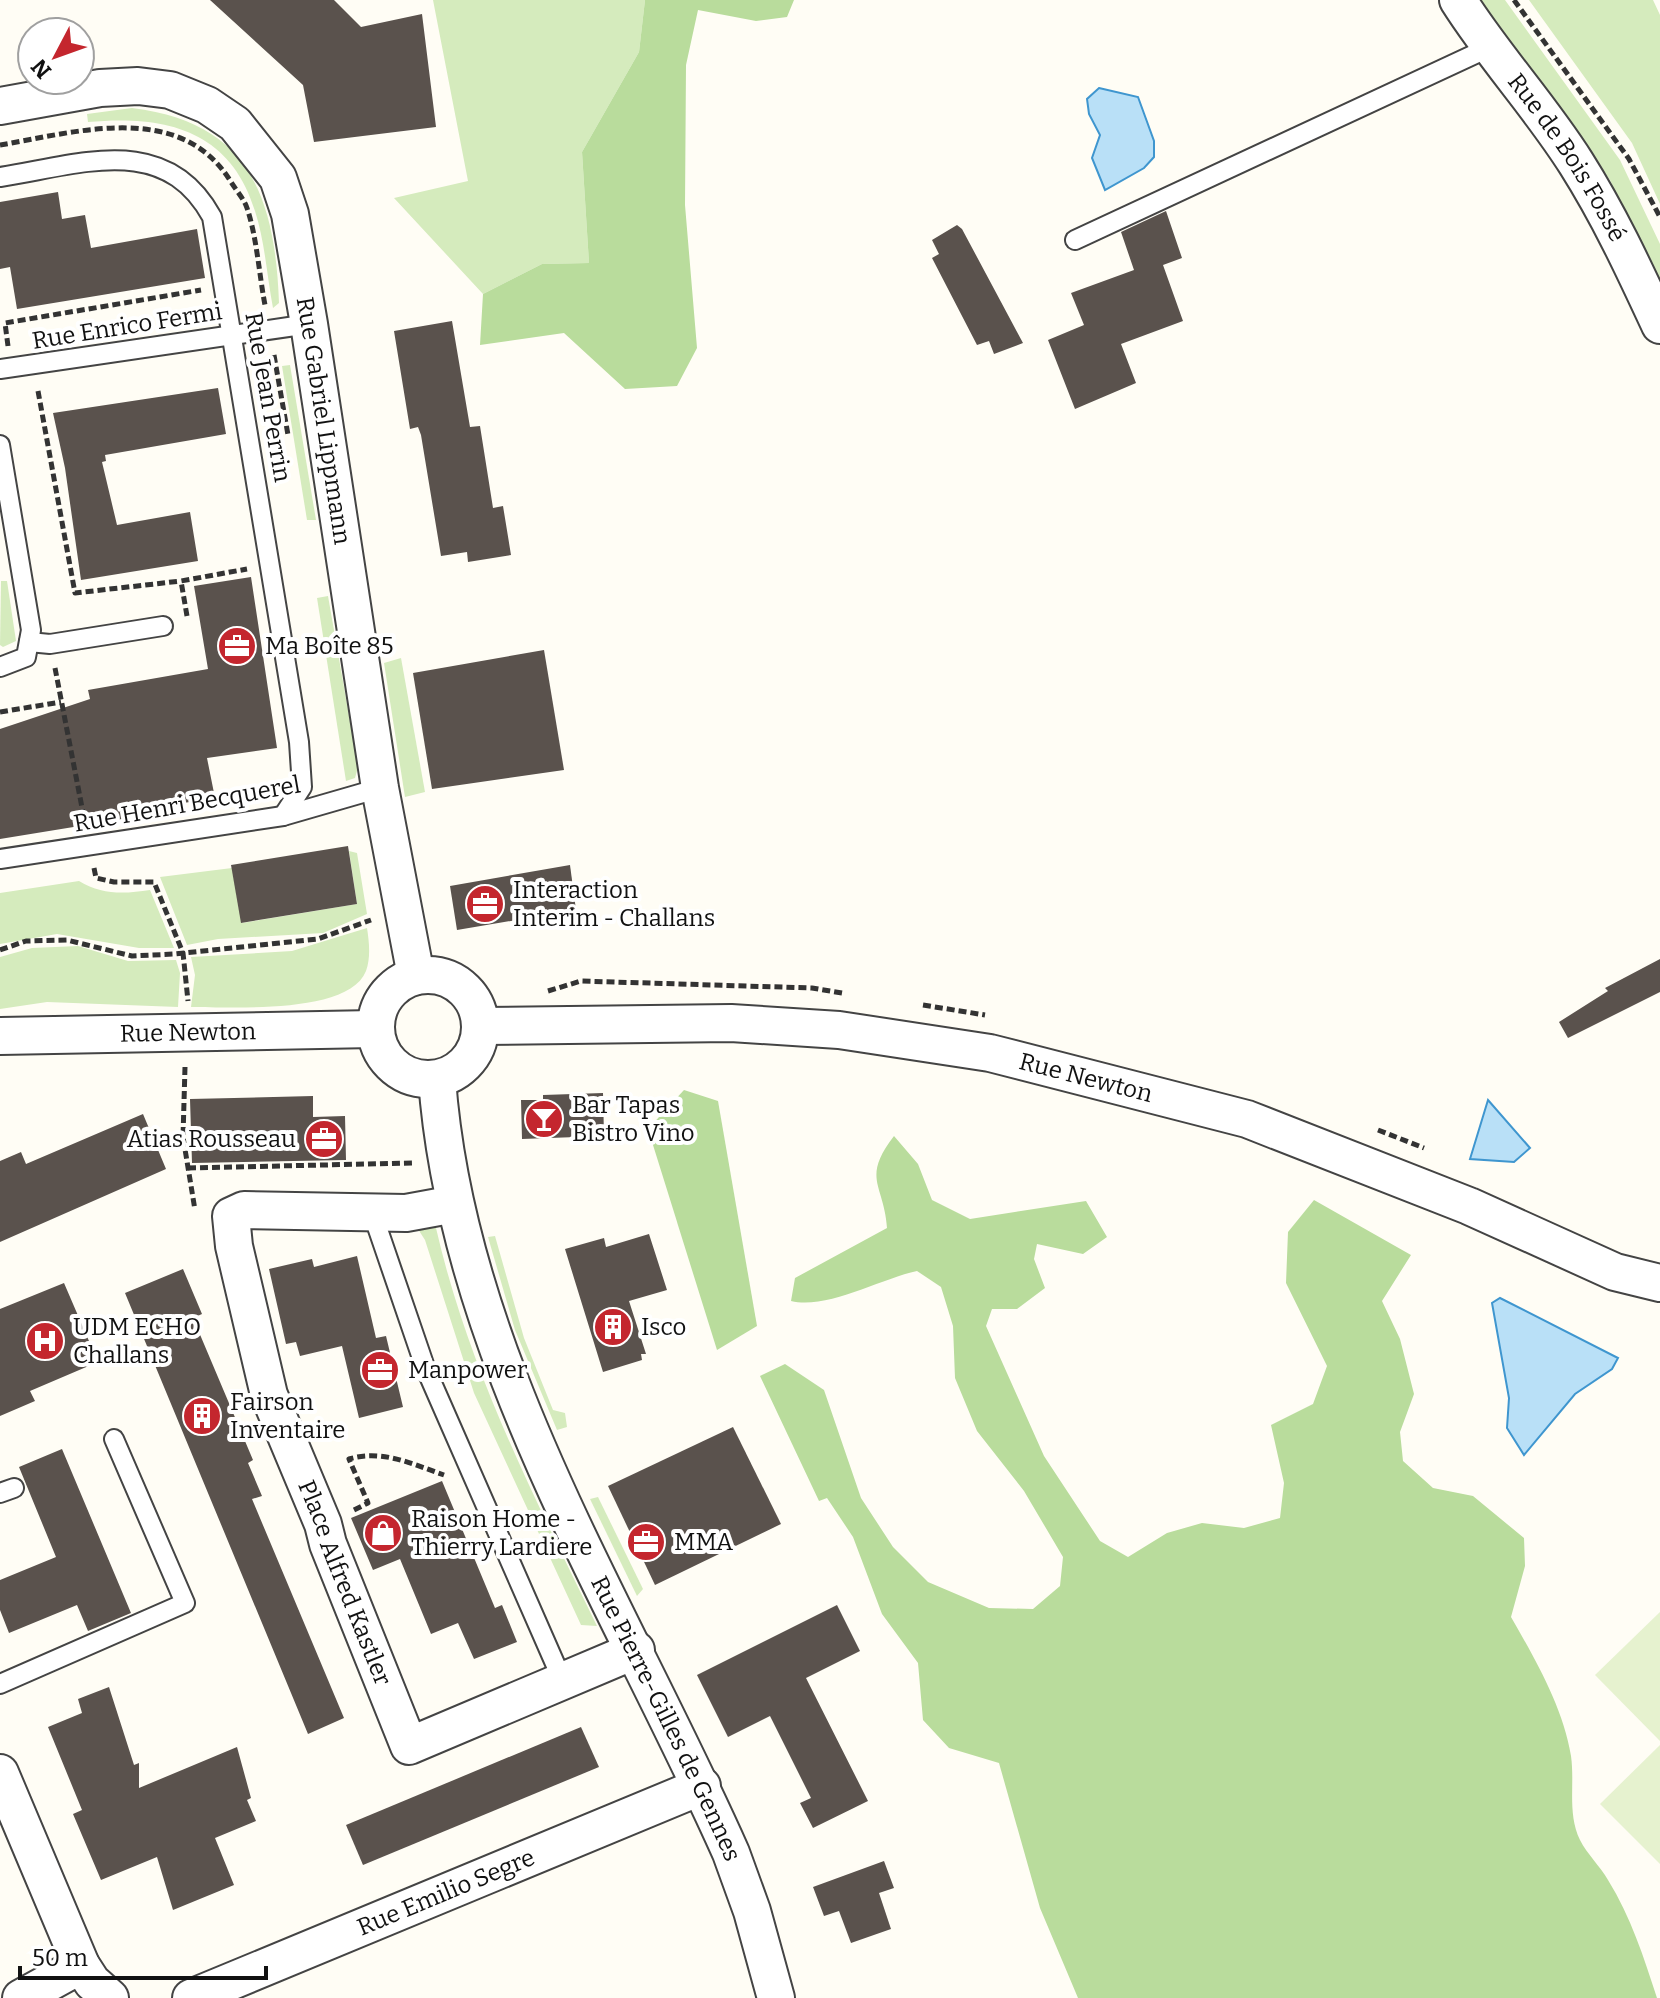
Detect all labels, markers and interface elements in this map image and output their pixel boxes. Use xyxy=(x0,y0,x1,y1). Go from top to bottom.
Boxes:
north arrow xyxy=(16,16,96,96)
text: N xyxy=(26,54,57,84)
street label: Rue de Bois Fossé xyxy=(1502,68,1632,246)
street label: Rue Gabriel Lippmann xyxy=(291,295,357,546)
street label: Rue Enrico Fermi xyxy=(30,297,224,355)
street label: Rue Jean Perrin xyxy=(239,310,297,484)
office icon: Ma Boîte 85 xyxy=(216,625,258,667)
place label: Ma Boîte 85 xyxy=(265,632,394,660)
street label: Rue Henri Becquerel xyxy=(72,770,303,838)
place label: Interaction Interim - Challans xyxy=(513,876,715,932)
office icon: Interaction Interim - Challans xyxy=(464,883,506,925)
street label: Rue Newton xyxy=(120,1017,256,1048)
street label: Rue Newton xyxy=(1016,1047,1155,1108)
place label: Bar Tapas Bistro Vino xyxy=(572,1091,695,1147)
bar icon: Bar Tapas Bistro Vino xyxy=(523,1098,565,1140)
office icon: Atias Rousseau xyxy=(303,1118,345,1160)
place label: Atias Rousseau xyxy=(127,1125,296,1153)
building icon: Isco xyxy=(592,1306,634,1348)
place label: UDM ECHO Challans xyxy=(73,1313,201,1369)
place label: Isco xyxy=(641,1313,686,1341)
hospital icon: UDM ECHO Challans xyxy=(24,1320,66,1362)
office icon: Manpower xyxy=(359,1349,401,1391)
place label: Manpower xyxy=(408,1356,528,1384)
place label: Fairson Inventaire xyxy=(230,1388,345,1444)
building icon: Fairson Inventaire xyxy=(181,1395,223,1437)
street label: Place Alfred Kastler xyxy=(292,1476,397,1690)
place label: Raison Home - Thierry Lardiere xyxy=(411,1505,593,1561)
shop icon: Raison Home - Thierry Lardiere xyxy=(362,1512,404,1554)
office icon: MMA xyxy=(625,1521,667,1563)
place label: MMA xyxy=(674,1528,733,1556)
street label: Rue Pierre-Gilles de Gennes xyxy=(585,1572,747,1865)
street label: Rue Emilio Segre xyxy=(353,1843,539,1941)
scale bar xyxy=(20,1930,266,1980)
text: 50 m xyxy=(32,1944,88,1972)

